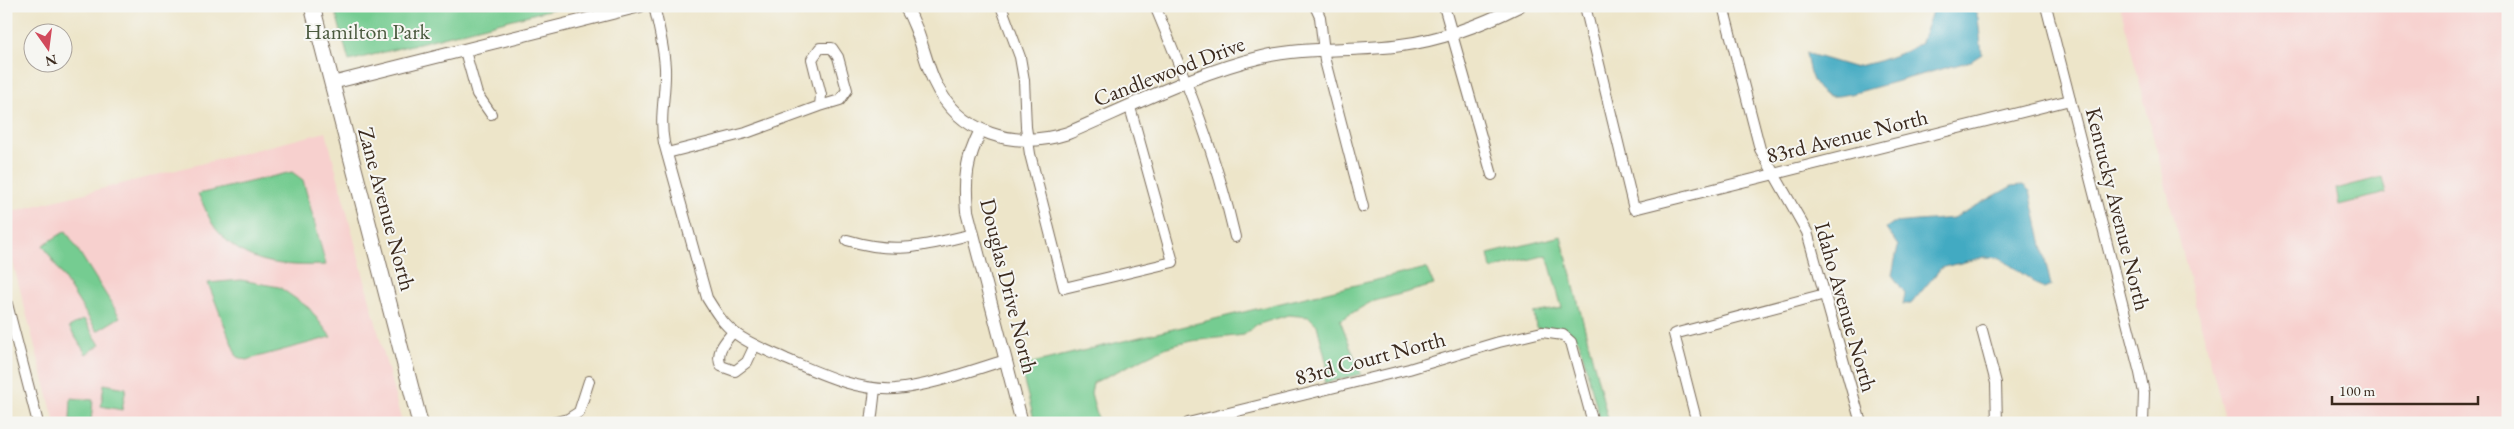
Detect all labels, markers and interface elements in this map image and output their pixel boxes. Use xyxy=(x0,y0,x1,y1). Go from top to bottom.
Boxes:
park label: Hamilton Park xyxy=(304,17,431,46)
north arrow xyxy=(22,22,72,72)
street label: Candlewood Drive xyxy=(1089,29,1249,113)
text: N xyxy=(43,51,59,71)
street label: 83rd Avenue North xyxy=(1763,102,1931,170)
street label: Kentucky Avenue North xyxy=(2079,104,2157,314)
street label: Zane Avenue North xyxy=(351,124,423,294)
street label: Douglas Drive North xyxy=(973,195,1045,377)
street label: Idaho Avenue North xyxy=(1808,219,1884,395)
street label: 83rd Court North xyxy=(1292,324,1448,392)
scale bar xyxy=(2332,374,2478,406)
text: 100 m xyxy=(2339,381,2376,400)

